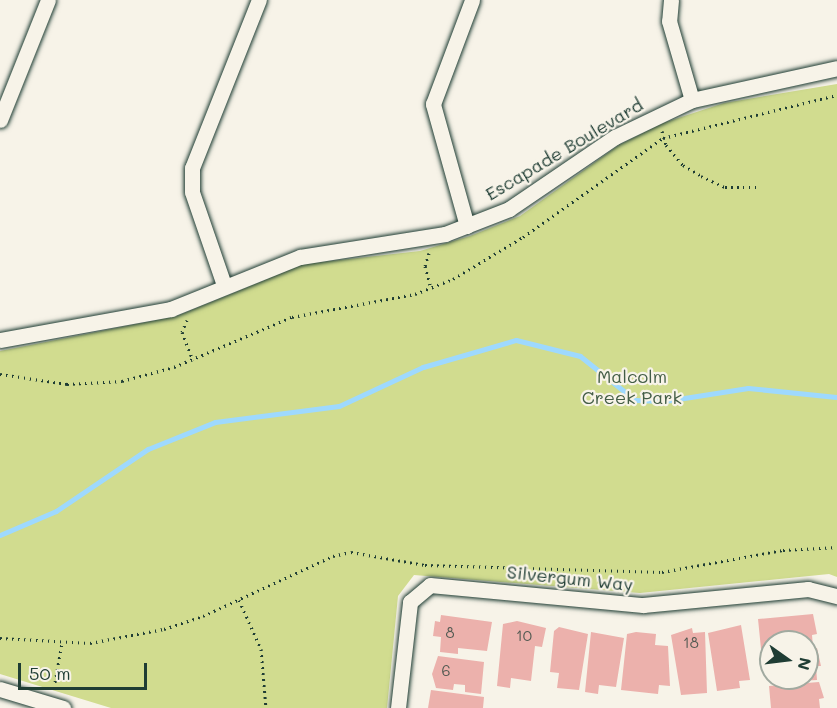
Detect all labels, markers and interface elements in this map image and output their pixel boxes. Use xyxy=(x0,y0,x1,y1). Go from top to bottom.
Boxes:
street label: Escapade Boulevard xyxy=(481,93,647,205)
park label: Malcolm Creek Park xyxy=(582,366,682,409)
street label: Silvergum Way xyxy=(506,561,634,595)
house number: 8 xyxy=(445,624,455,642)
house number: 10 xyxy=(516,627,532,645)
north arrow xyxy=(759,630,819,690)
house number: 18 xyxy=(683,634,699,652)
scale bar xyxy=(21,651,150,689)
text: N xyxy=(793,656,817,672)
text: 50 m xyxy=(29,661,71,685)
house number: 6 xyxy=(441,662,451,680)

